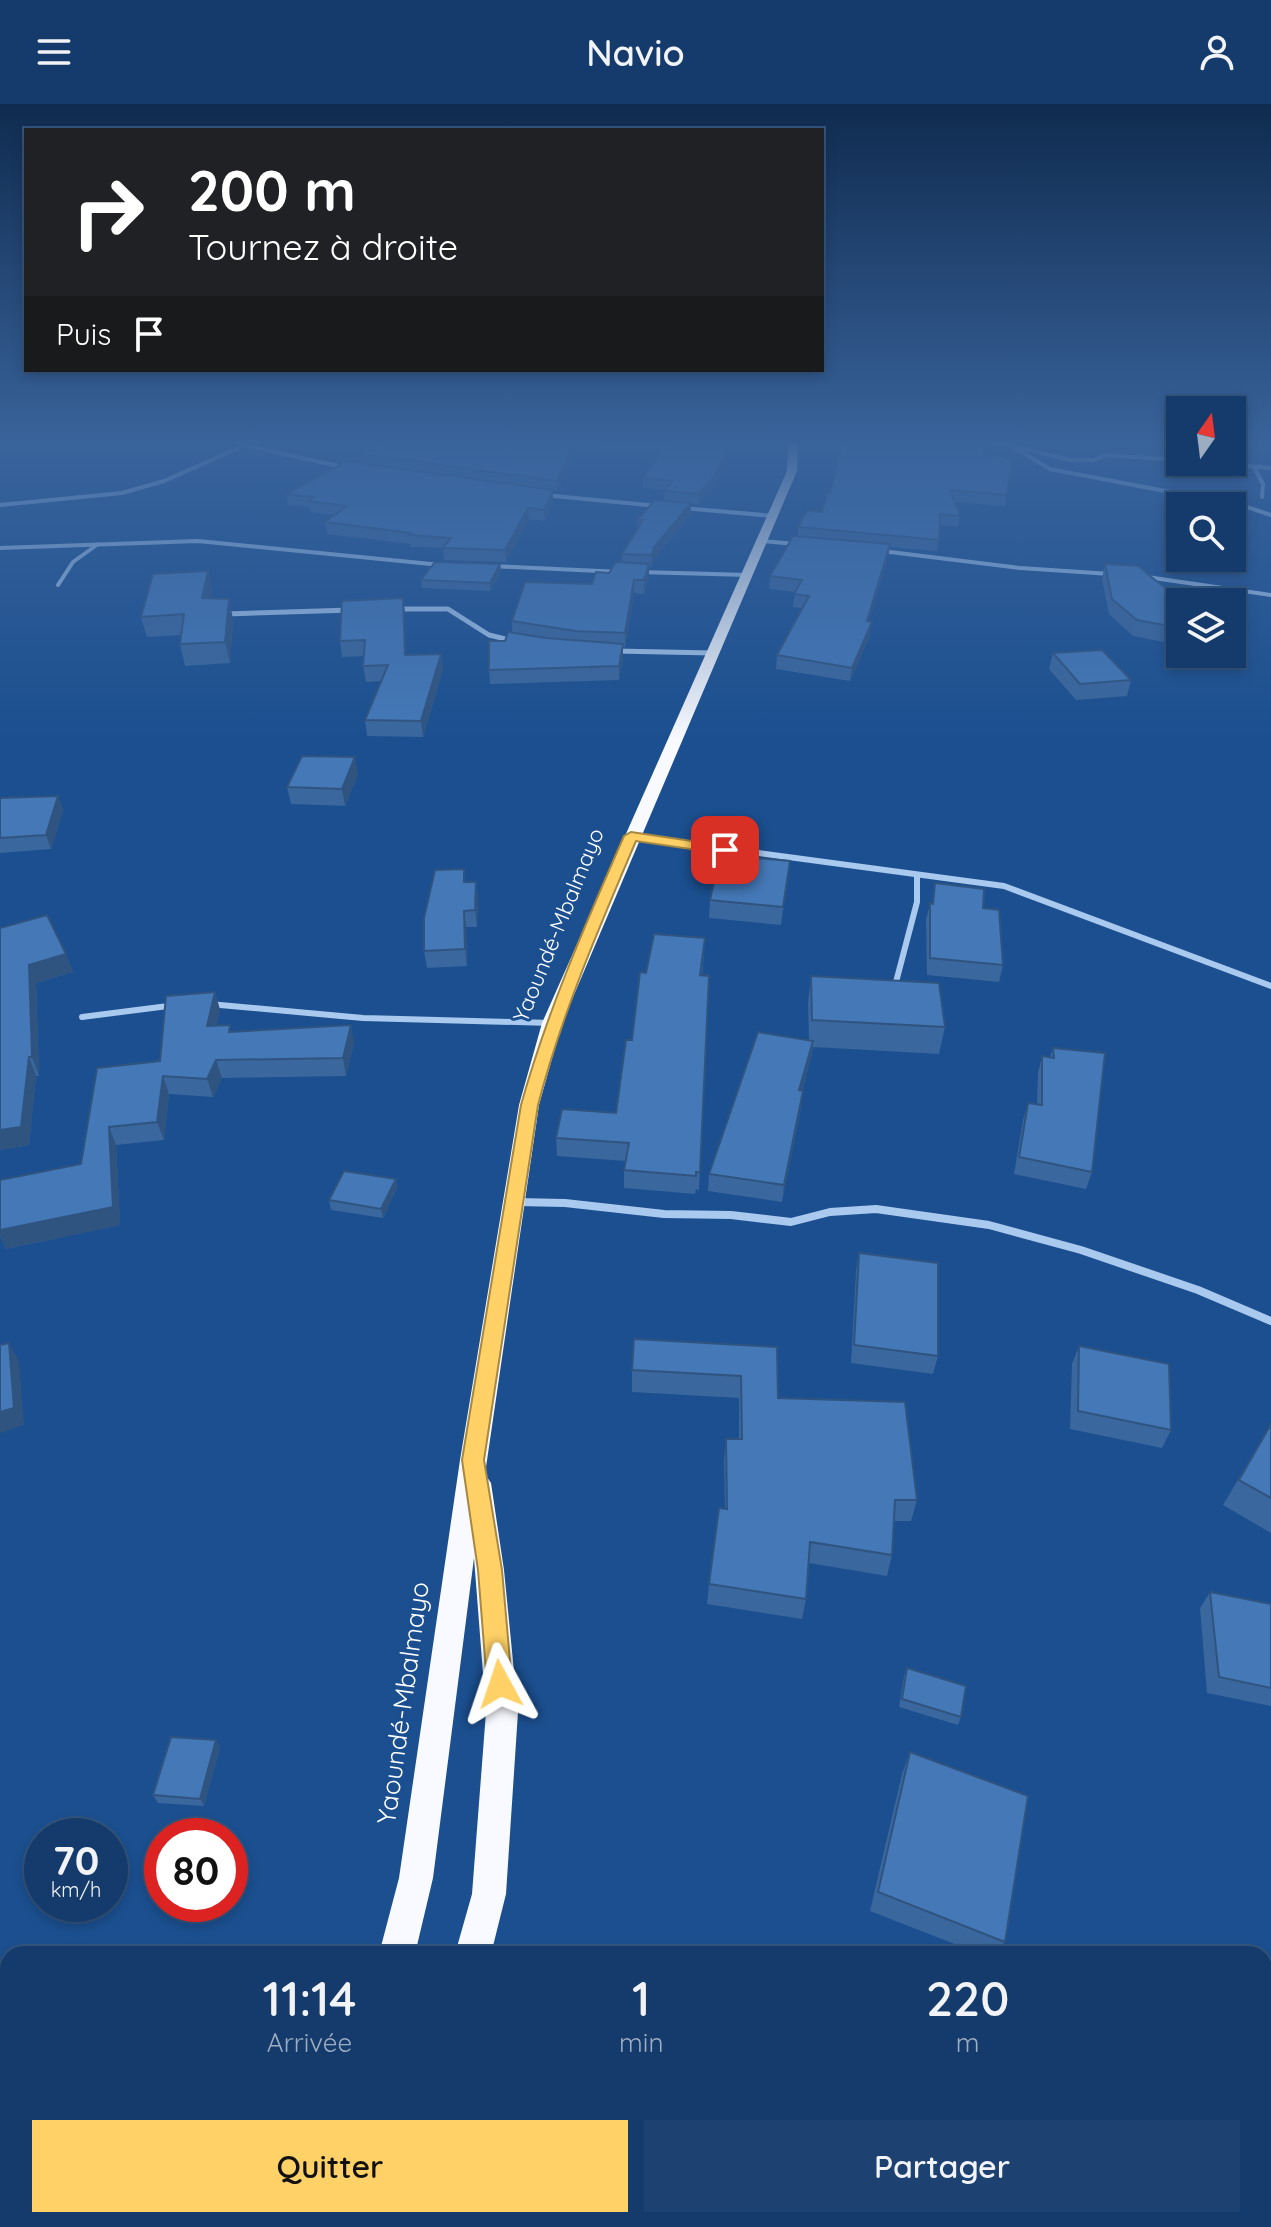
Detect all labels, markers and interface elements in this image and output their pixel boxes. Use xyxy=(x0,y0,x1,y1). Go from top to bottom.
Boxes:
icon: menu xyxy=(32,30,76,74)
text: Navio xyxy=(586,30,685,75)
icon: person xyxy=(1195,30,1239,74)
text: 200 m xyxy=(188,155,356,225)
icon: right xyxy=(56,160,160,264)
text: Tournez à droite xyxy=(188,224,458,269)
icon: arrive xyxy=(127,312,171,356)
text: Puis xyxy=(56,315,111,353)
north arrow xyxy=(1166,396,1246,476)
map controls xyxy=(1166,396,1246,668)
button: search xyxy=(1166,492,1246,572)
button: layers xyxy=(1166,588,1246,668)
pin xyxy=(691,816,759,884)
street label: Yaoundé-Mbalmayo xyxy=(506,824,610,1026)
icon: arrive xyxy=(703,828,747,872)
street label: Yaoundé-Mbalmayo xyxy=(369,1580,436,1826)
position arrow xyxy=(458,1642,542,1726)
speed limit sign: 80 xyxy=(144,1818,248,1922)
text: 70 xyxy=(53,1835,99,1885)
text: km/h xyxy=(51,1877,101,1902)
text: 11:14 xyxy=(263,1968,357,2028)
text: 1 xyxy=(632,1968,650,2028)
text: 220 xyxy=(926,1968,1009,2028)
text: Arrivée xyxy=(267,2026,352,2059)
text: min xyxy=(619,2026,663,2059)
text: m xyxy=(956,2026,980,2059)
button: Quitter xyxy=(32,2120,628,2212)
button: Partager xyxy=(644,2120,1240,2212)

